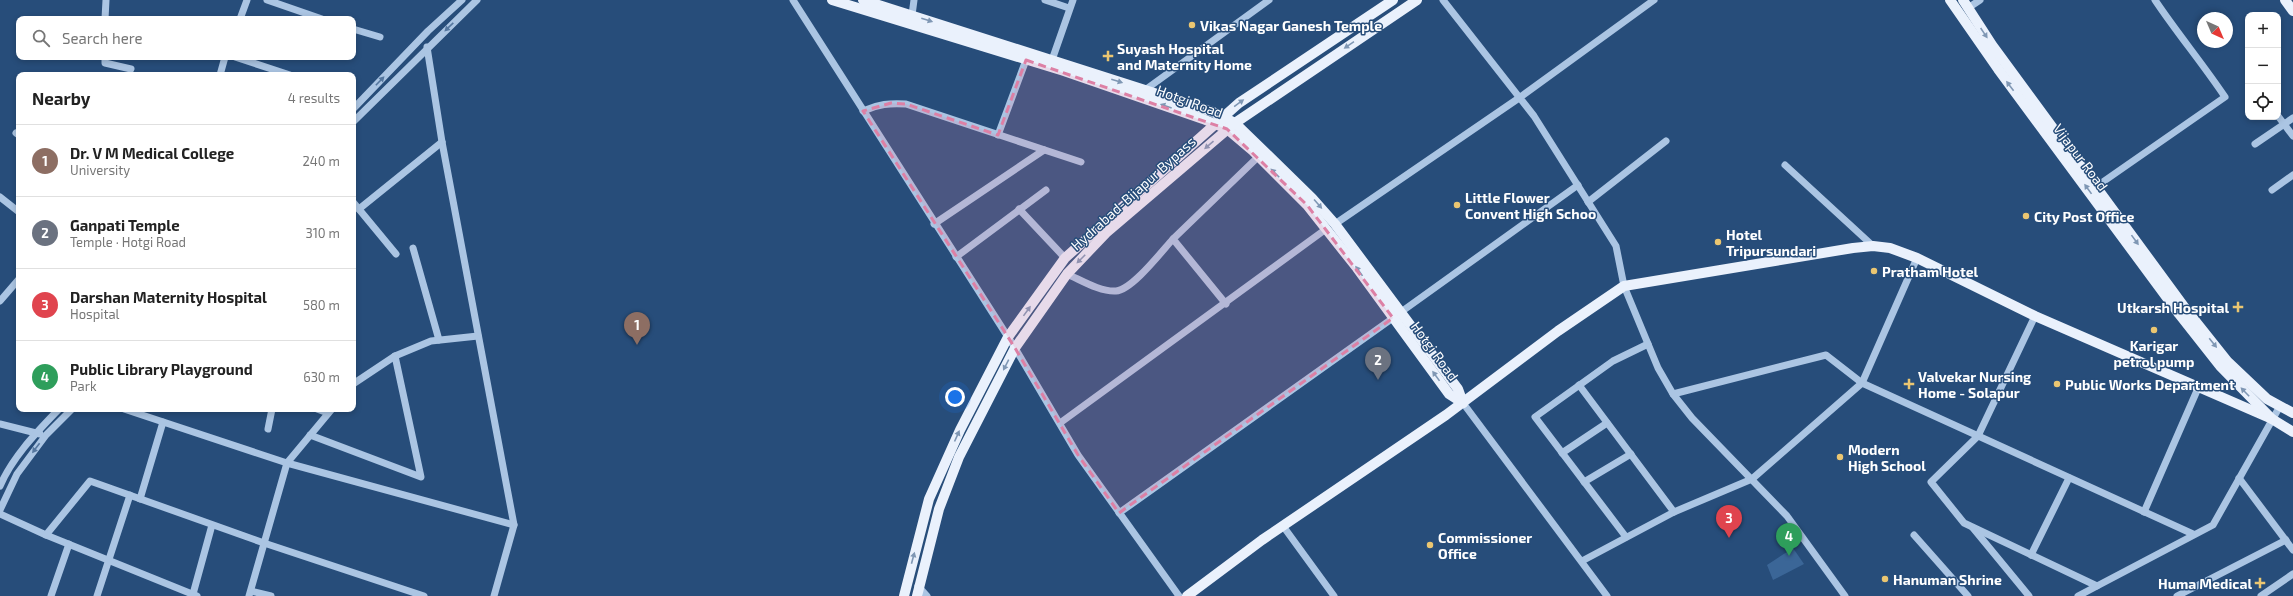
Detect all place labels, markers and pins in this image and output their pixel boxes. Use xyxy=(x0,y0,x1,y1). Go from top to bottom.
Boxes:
place label: Vikas Nagar Ganesh Temple xyxy=(1200,17,1382,34)
marker: Vikas Nagar Ganesh Temple xyxy=(1187,20,1197,30)
place label: Suyash Hospital and Maternity Home xyxy=(1117,40,1252,73)
marker: Suyash Hospital and Maternity Home xyxy=(1102,50,1114,62)
place label: Little Flower Convent High Schoo xyxy=(1465,189,1596,222)
marker: Little Flower Convent High Schoo xyxy=(1452,200,1462,210)
place label: City Post Office xyxy=(2034,208,2134,225)
marker: City Post Office xyxy=(2021,211,2031,221)
place label: Hotel Tripursundari xyxy=(1726,226,1816,259)
marker: Hotel Tripursundari xyxy=(1713,237,1723,247)
place label: Pratham Hotel xyxy=(1882,263,1979,280)
marker: Pratham Hotel xyxy=(1869,266,1879,276)
place label: Utkarsh Hospital xyxy=(2117,299,2229,316)
marker: Utkarsh Hospital xyxy=(2232,301,2244,313)
pin: 1 xyxy=(624,312,650,345)
marker: Karigar petrol pump xyxy=(2149,325,2159,335)
place label: Karigar petrol pump xyxy=(2114,337,2194,370)
pin: 2 xyxy=(1365,347,1391,380)
place label: Valvekar Nursing Home - Solapur xyxy=(1918,368,2031,401)
place label: Public Works Department xyxy=(2065,376,2235,393)
marker: Valvekar Nursing Home - Solapur xyxy=(1903,378,1915,390)
marker: Public Works Department xyxy=(2052,379,2062,389)
place label: Modern High School xyxy=(1848,441,1926,474)
marker: Modern High School xyxy=(1835,452,1845,462)
pin: 3 xyxy=(1716,505,1742,538)
pin: 4 xyxy=(1776,523,1802,556)
place label: Commissioner Office xyxy=(1438,529,1532,562)
marker: Commissioner Office xyxy=(1425,540,1435,550)
place label: Hanuman Shrine xyxy=(1893,571,2002,588)
marker: Hanuman Shrine xyxy=(1880,574,1890,584)
place label: Huma Medical xyxy=(2158,575,2252,592)
marker: Huma Medical xyxy=(2255,578,2265,588)

